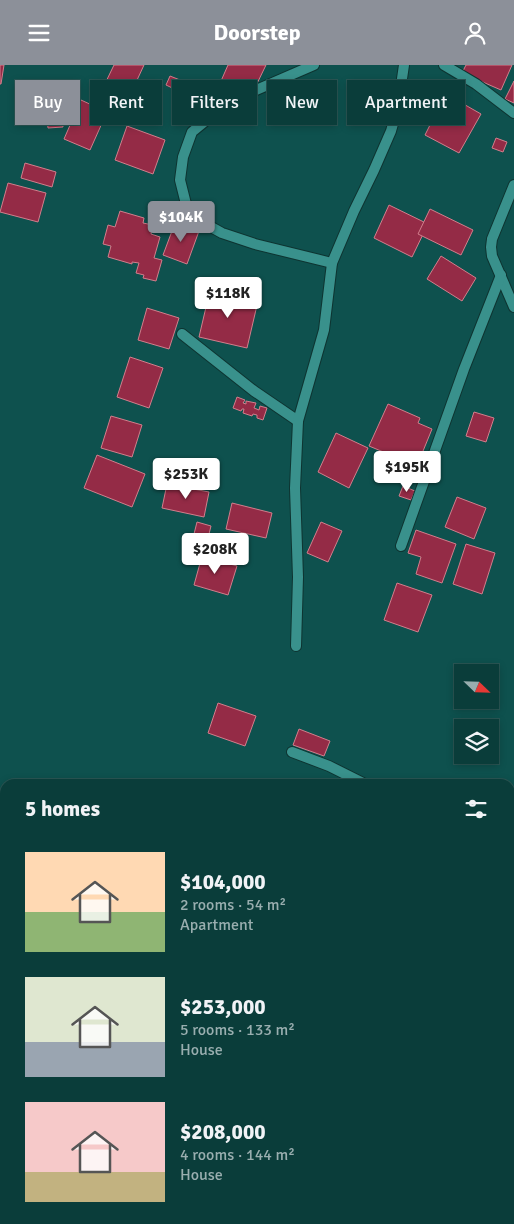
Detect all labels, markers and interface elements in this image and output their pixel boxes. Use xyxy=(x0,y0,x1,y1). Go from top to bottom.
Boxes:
icon: menu xyxy=(25,19,53,47)
text: Doorstep xyxy=(214,19,300,46)
icon: person xyxy=(461,19,489,47)
chip: Buy xyxy=(15,80,80,125)
chip: Rent xyxy=(90,80,162,125)
chip: Filters xyxy=(172,80,257,125)
chip: New xyxy=(267,80,337,125)
chip: Apartment xyxy=(347,80,465,125)
pin: $104K xyxy=(146,201,216,243)
text: $104K xyxy=(159,207,203,227)
pin: $118K xyxy=(193,277,263,319)
text: $118K xyxy=(206,283,250,303)
pin: $195K xyxy=(372,451,442,493)
pin: $253K xyxy=(151,457,221,500)
text: $195K xyxy=(385,457,429,477)
text: $253K xyxy=(164,464,208,484)
pin: $208K xyxy=(180,533,250,575)
text: $208K xyxy=(193,539,237,559)
north arrow xyxy=(454,664,499,709)
map controls xyxy=(454,664,499,764)
button: layers xyxy=(454,719,499,764)
icon: filters xyxy=(462,795,490,823)
text: 5 homes xyxy=(25,796,100,822)
text: $104,000 xyxy=(180,869,266,895)
icon: home xyxy=(65,872,125,932)
text: 2 rooms · 54 m² xyxy=(180,895,286,915)
text: Apartment xyxy=(180,915,253,935)
text: $253,000 xyxy=(180,994,266,1020)
icon: home xyxy=(65,997,125,1057)
text: 5 rooms · 133 m² xyxy=(180,1020,295,1040)
text: House xyxy=(180,1040,223,1060)
text: $208,000 xyxy=(180,1119,266,1145)
icon: home xyxy=(65,1122,125,1182)
text: 4 rooms · 144 m² xyxy=(180,1145,295,1165)
text: House xyxy=(180,1165,223,1185)

